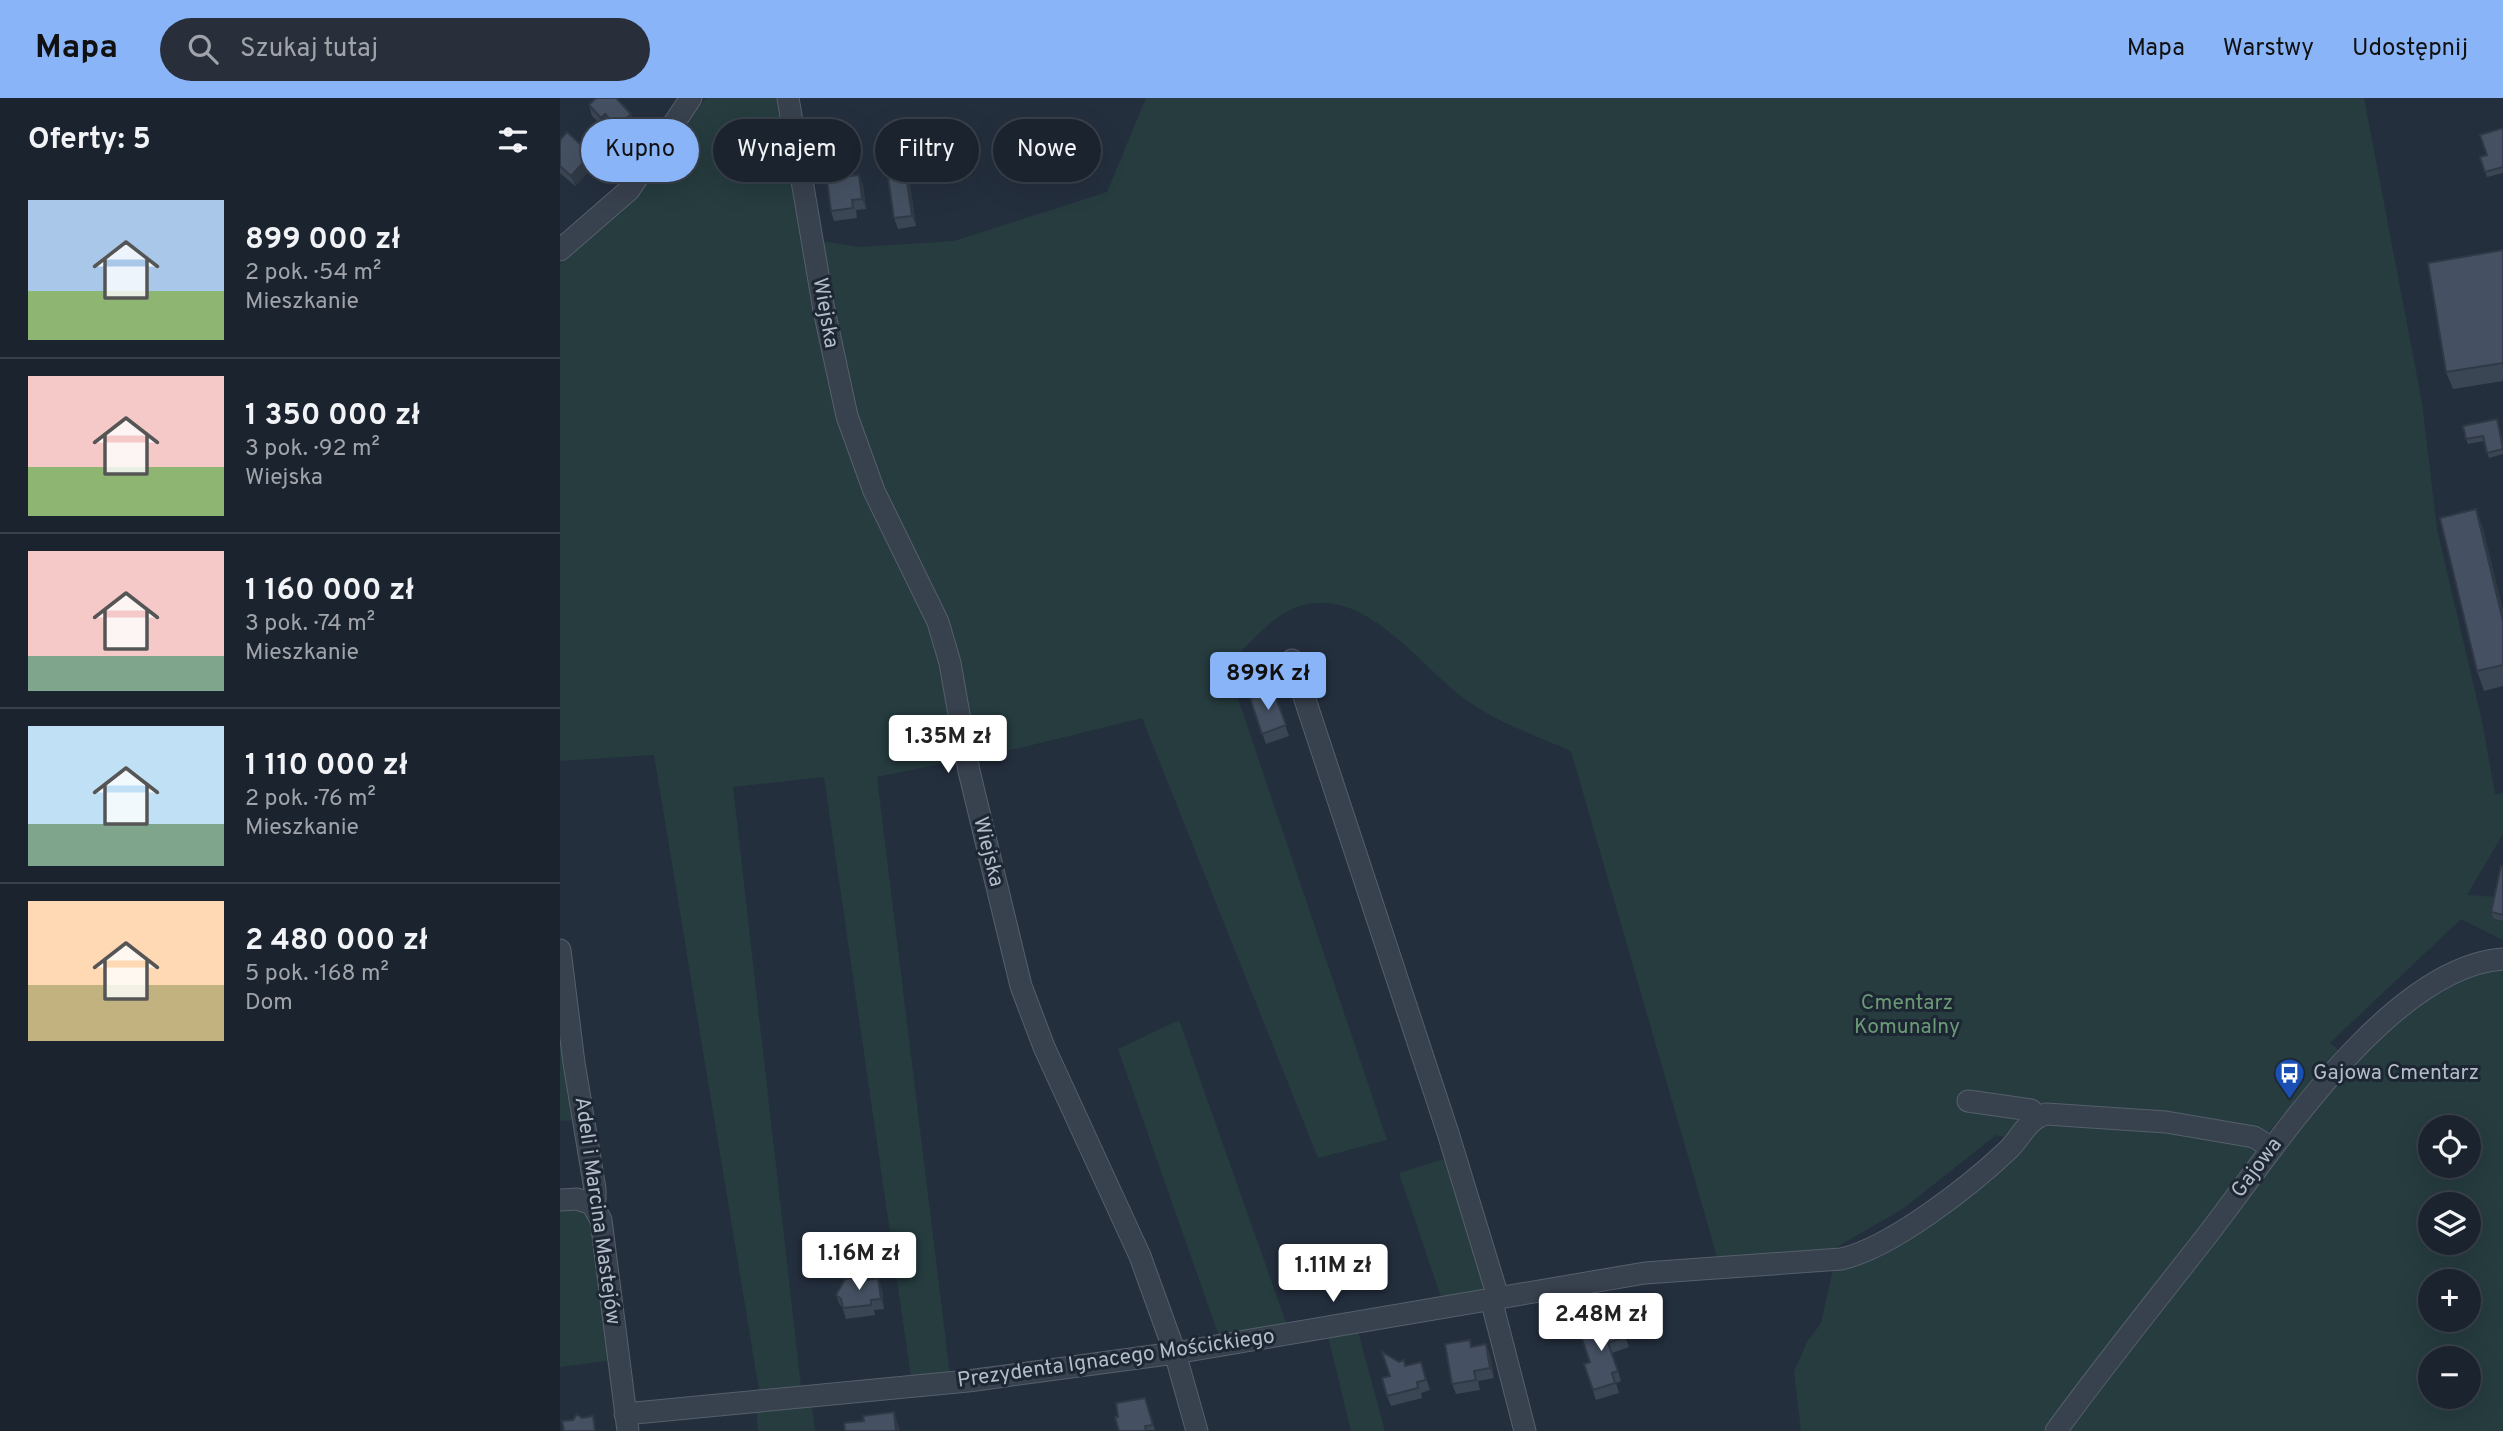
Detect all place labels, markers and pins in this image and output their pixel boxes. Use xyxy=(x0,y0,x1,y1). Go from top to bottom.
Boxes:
pin: 899K zł xyxy=(1203,652,1333,712)
pin: 1.35M zł xyxy=(876,716,1020,775)
bus stop icon: Gajowa Cmentarz xyxy=(2273,1056,2307,1100)
place label: Gajowa Cmentarz xyxy=(2313,1060,2479,1087)
pin: 1.16M zł xyxy=(787,1232,931,1292)
pin: 1.11M zł xyxy=(1261,1244,1405,1304)
pin: 2.48M zł xyxy=(1529,1294,1673,1353)

